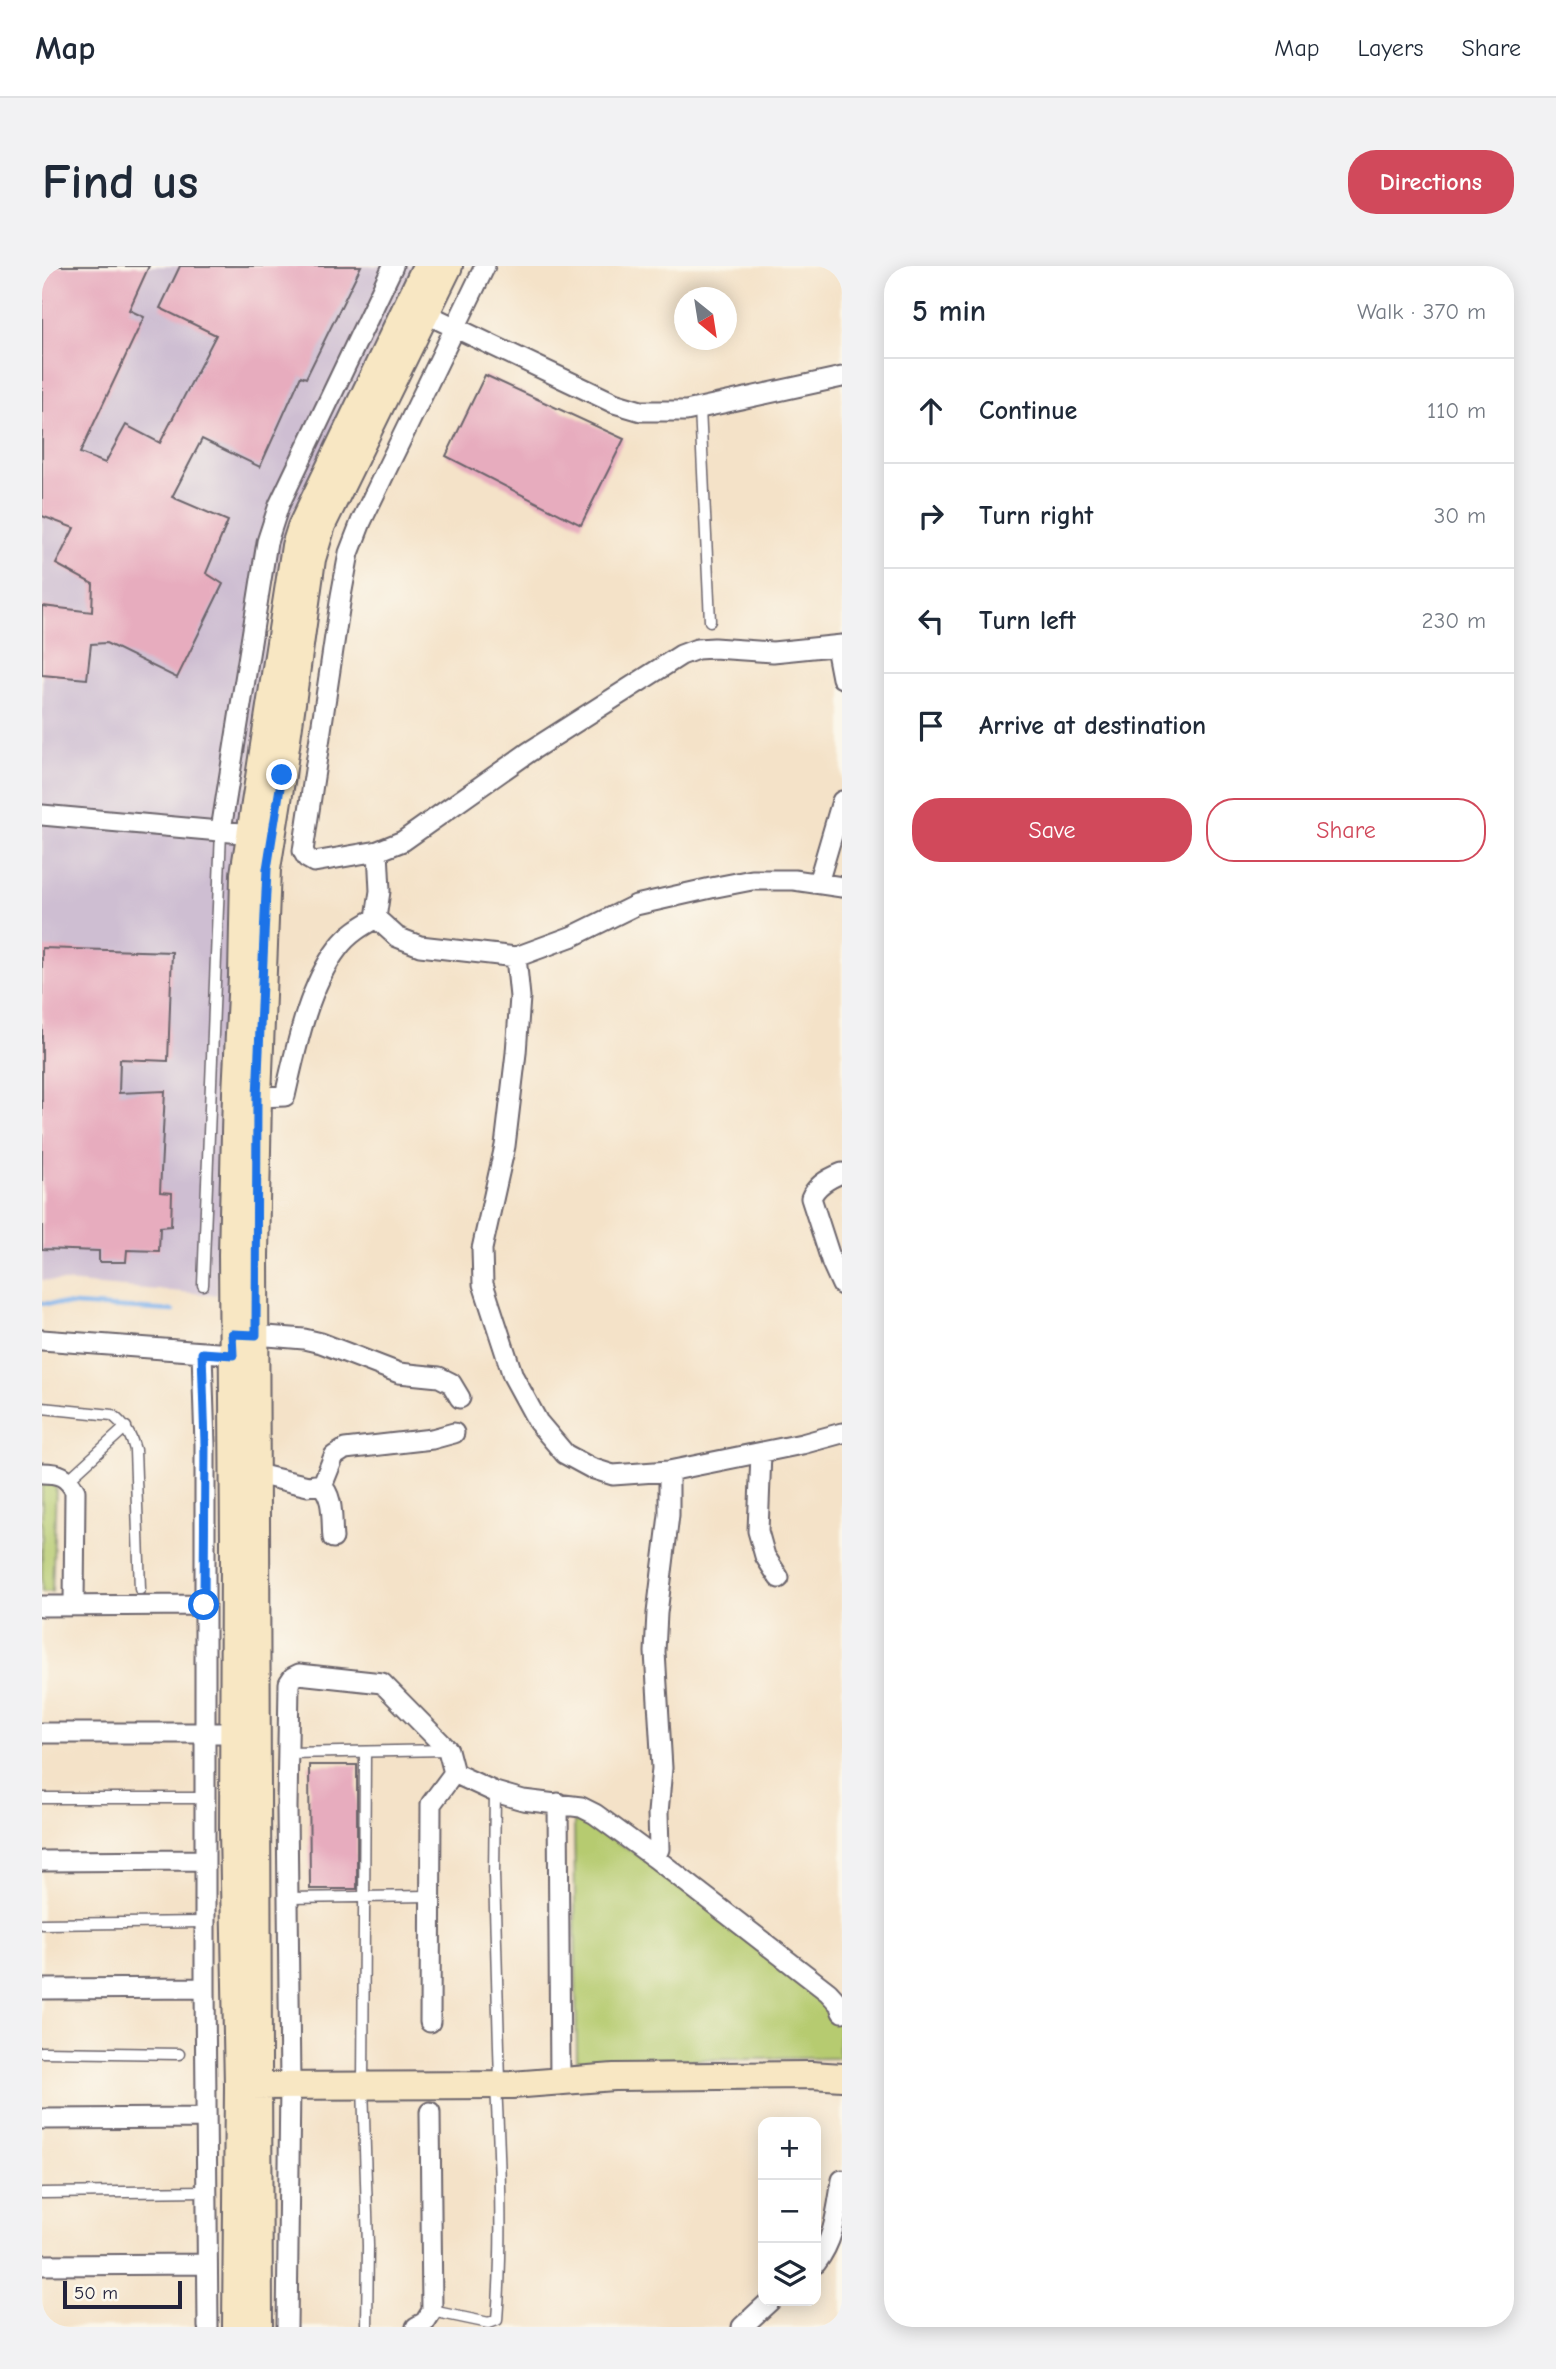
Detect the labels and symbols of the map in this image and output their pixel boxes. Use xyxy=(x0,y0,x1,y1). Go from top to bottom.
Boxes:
north arrow xyxy=(674,287,737,350)
route end xyxy=(266,759,297,790)
route start xyxy=(188,1589,219,1620)
scale bar xyxy=(63,2278,182,2310)

